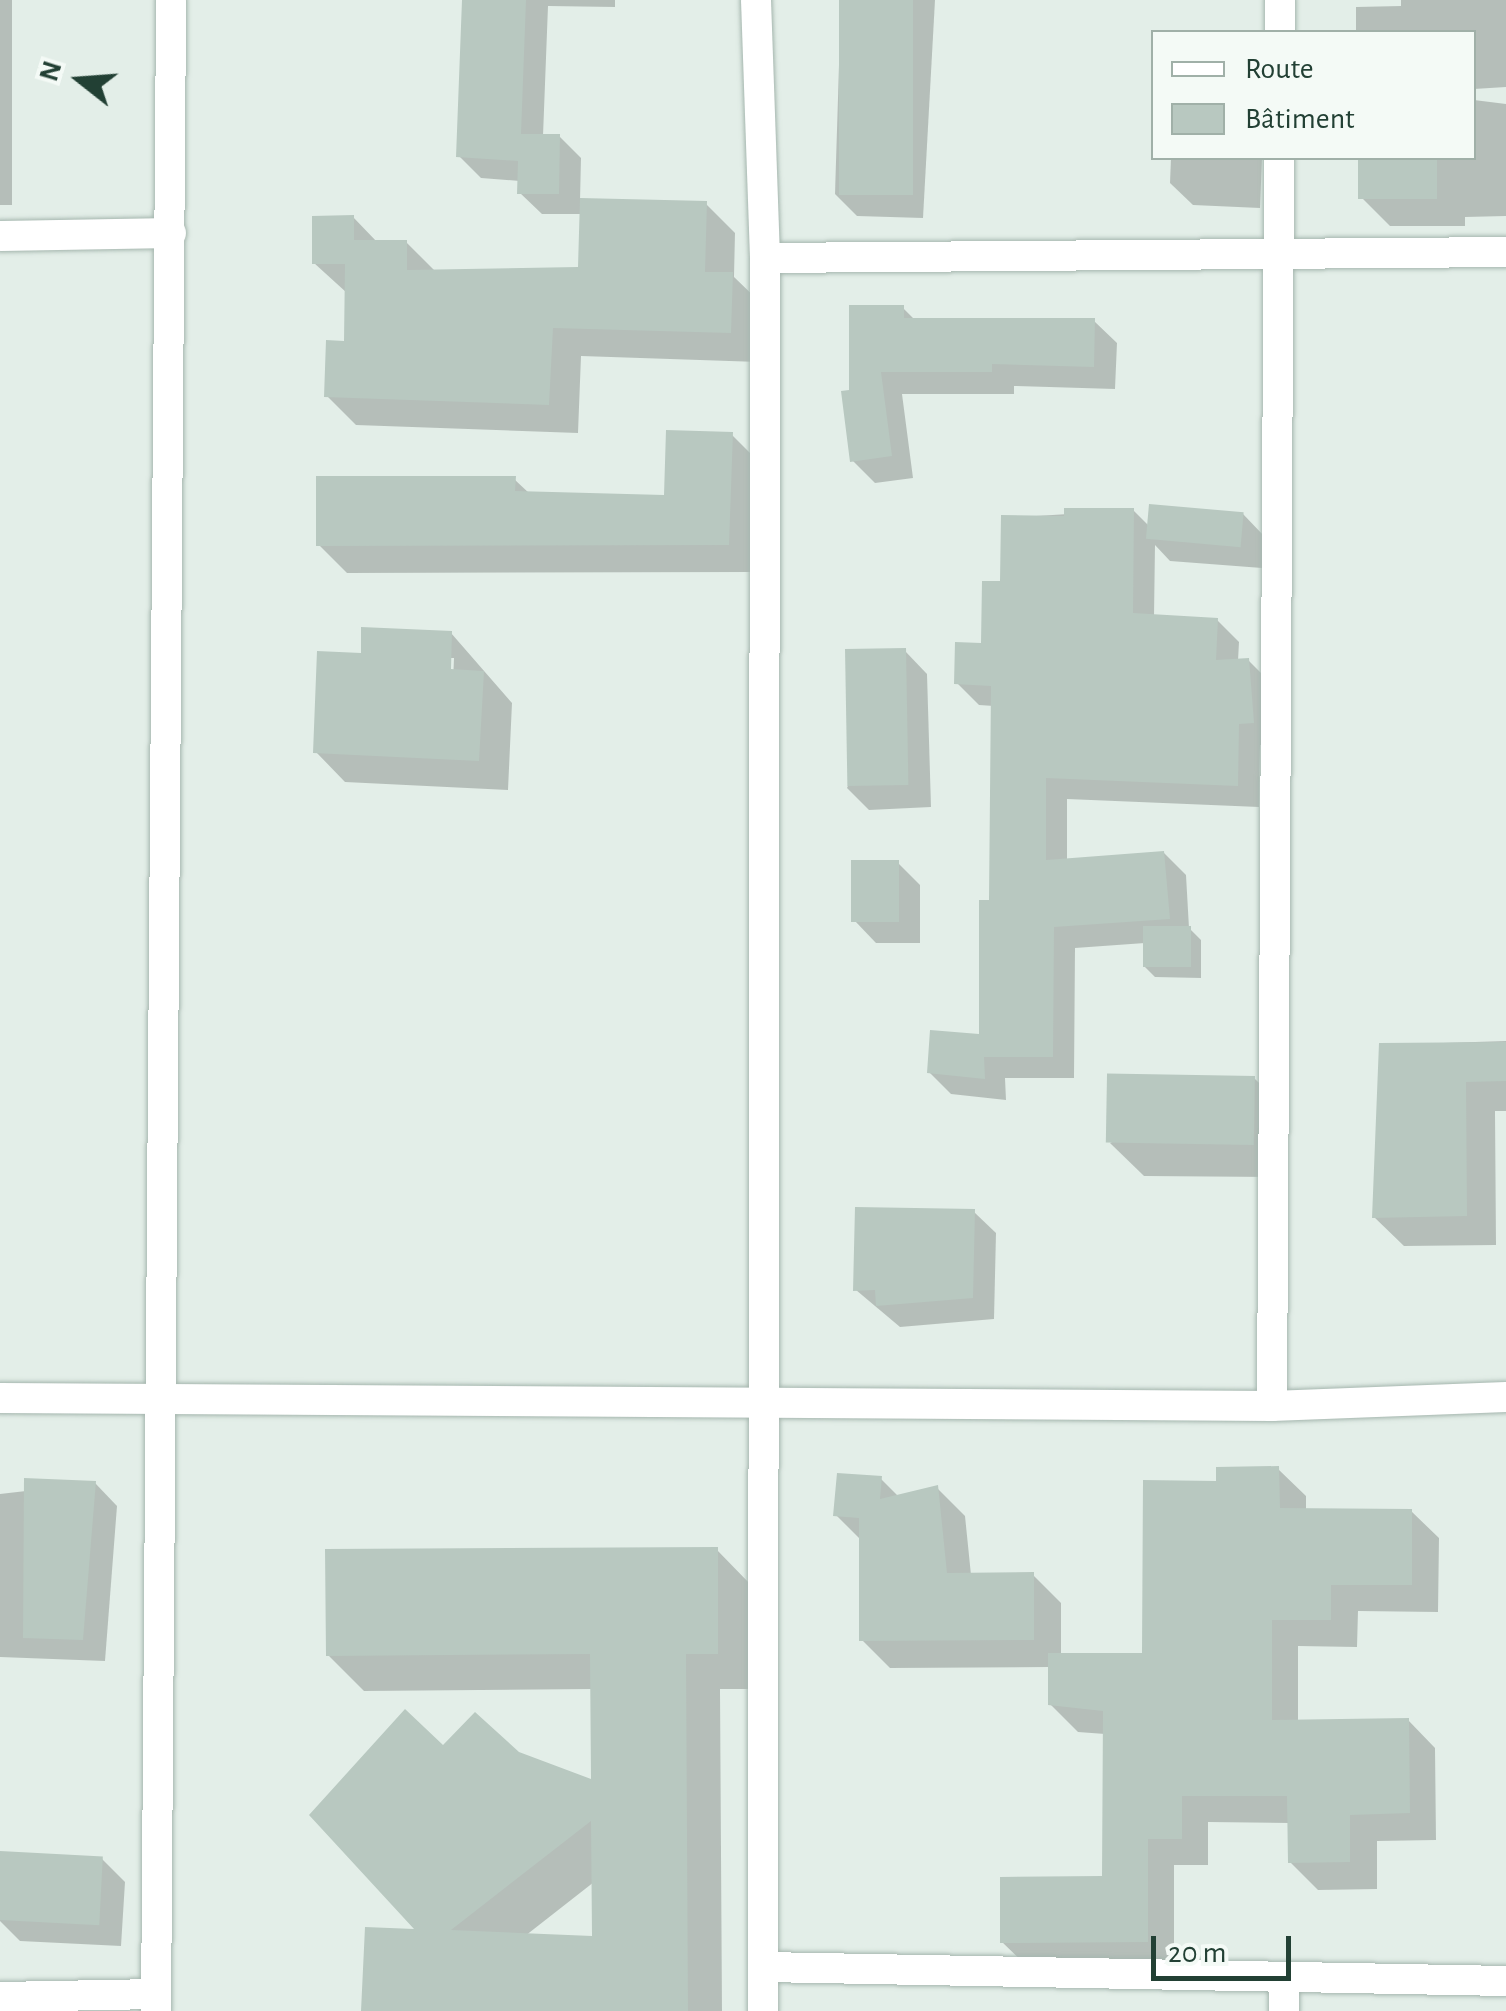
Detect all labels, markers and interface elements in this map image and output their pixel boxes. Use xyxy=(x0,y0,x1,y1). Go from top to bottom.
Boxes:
north arrow xyxy=(30,30,130,130)
legend xyxy=(1151,30,1476,160)
text: Route xyxy=(1245,54,1314,84)
text: N xyxy=(35,58,68,85)
text: Bâtiment xyxy=(1245,104,1355,134)
scale bar xyxy=(1156,1916,1296,1978)
text: 20 m xyxy=(1168,1938,1226,1968)

